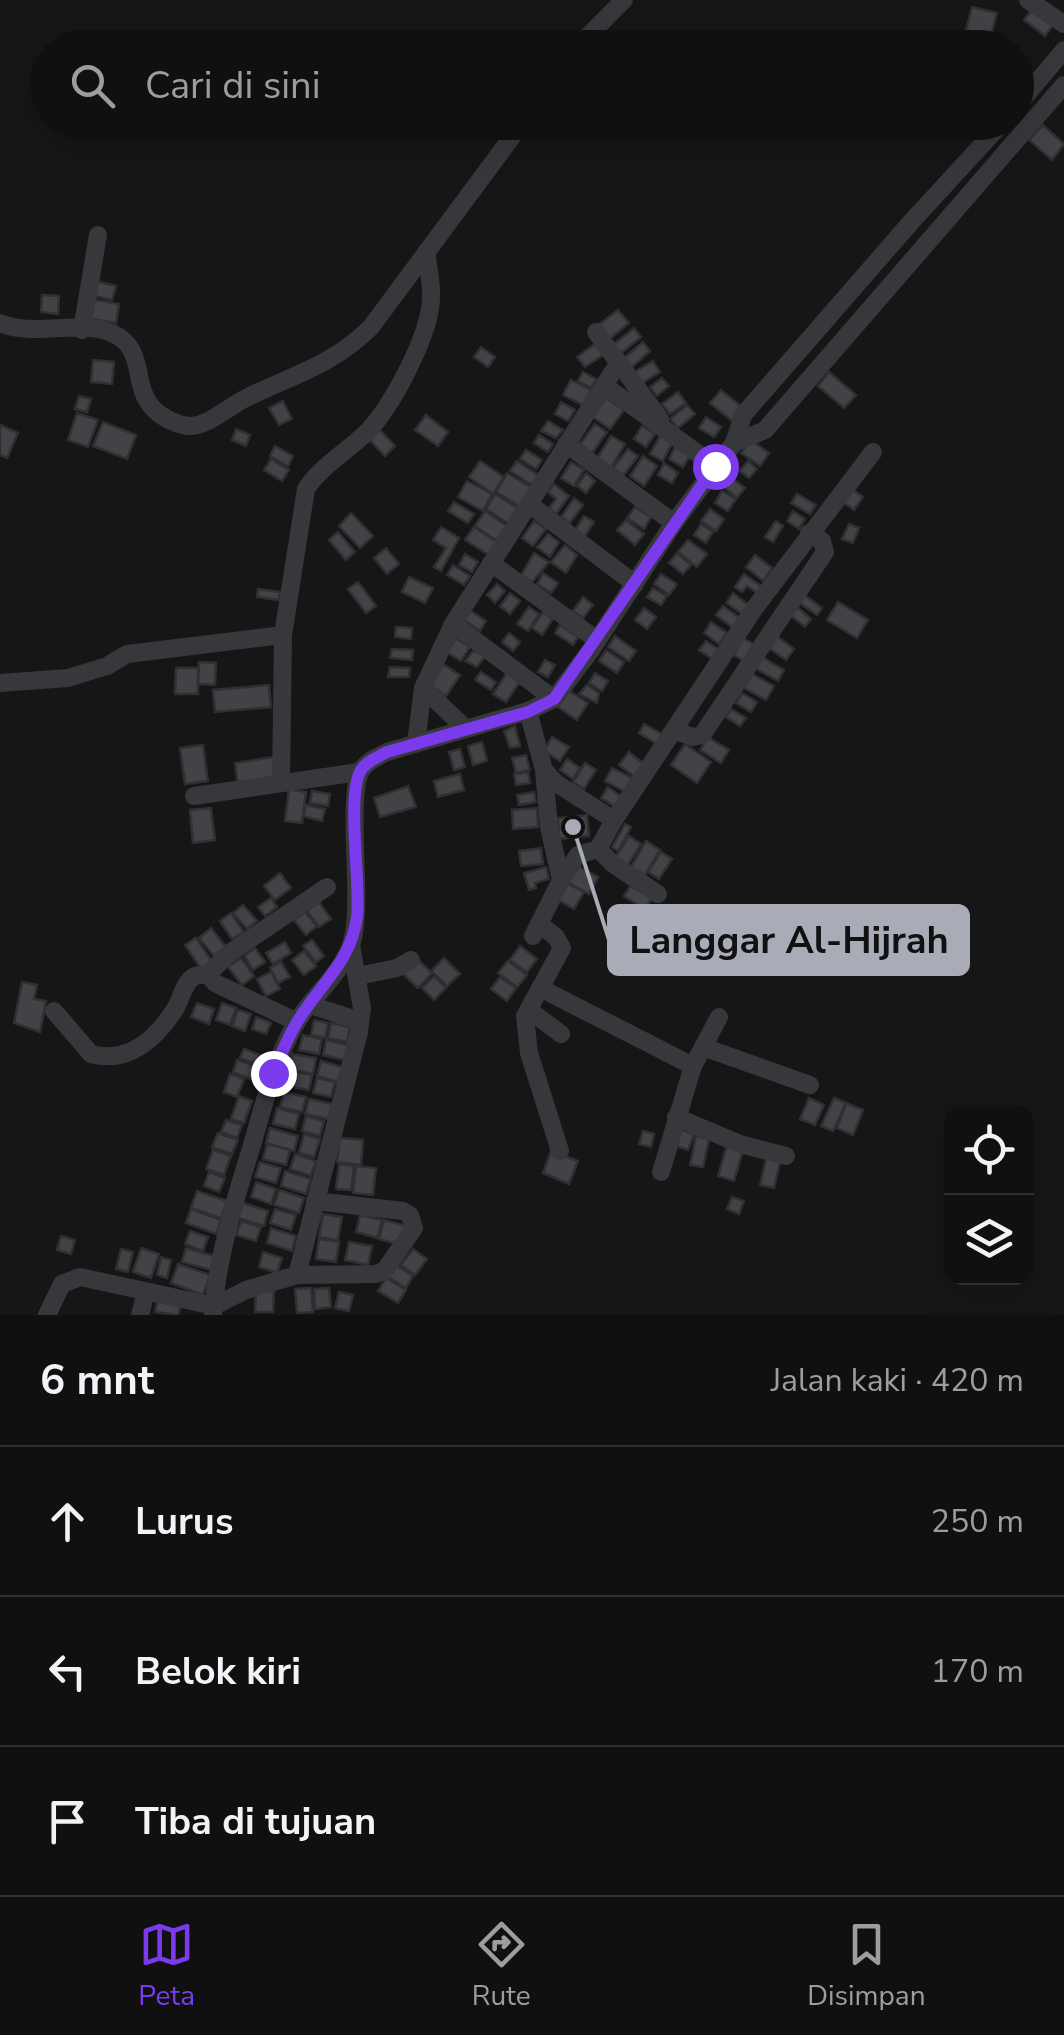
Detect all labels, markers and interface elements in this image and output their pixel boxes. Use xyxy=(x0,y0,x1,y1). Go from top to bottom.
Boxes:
search box xyxy=(30,30,1034,140)
icon: search xyxy=(65,58,120,113)
text: Cari di sini xyxy=(145,60,321,111)
route start xyxy=(693,444,739,490)
callout: Langgar Al-Hijrah xyxy=(609,906,968,974)
text: Langgar Al-Hijrah xyxy=(629,915,949,966)
route end xyxy=(251,1051,297,1097)
map controls xyxy=(944,1105,1034,1285)
button: locate xyxy=(944,1105,1034,1195)
button: layers xyxy=(944,1195,1034,1285)
text: 6 mnt xyxy=(40,1352,154,1409)
text: Jalan kaki · 420 m xyxy=(771,1359,1024,1402)
icon: ahead xyxy=(40,1494,95,1549)
text: Lurus xyxy=(135,1496,233,1547)
text: 250 m xyxy=(931,1500,1024,1543)
icon: left xyxy=(40,1644,95,1699)
text: Belok kiri xyxy=(135,1646,301,1697)
text: 170 m xyxy=(931,1650,1024,1693)
icon: arrive xyxy=(40,1794,95,1849)
text: Tiba di tujuan xyxy=(135,1796,376,1847)
tab: Peta xyxy=(138,1917,195,2015)
tab: Rute xyxy=(472,1917,531,2015)
tab: Disimpan xyxy=(807,1917,926,2015)

